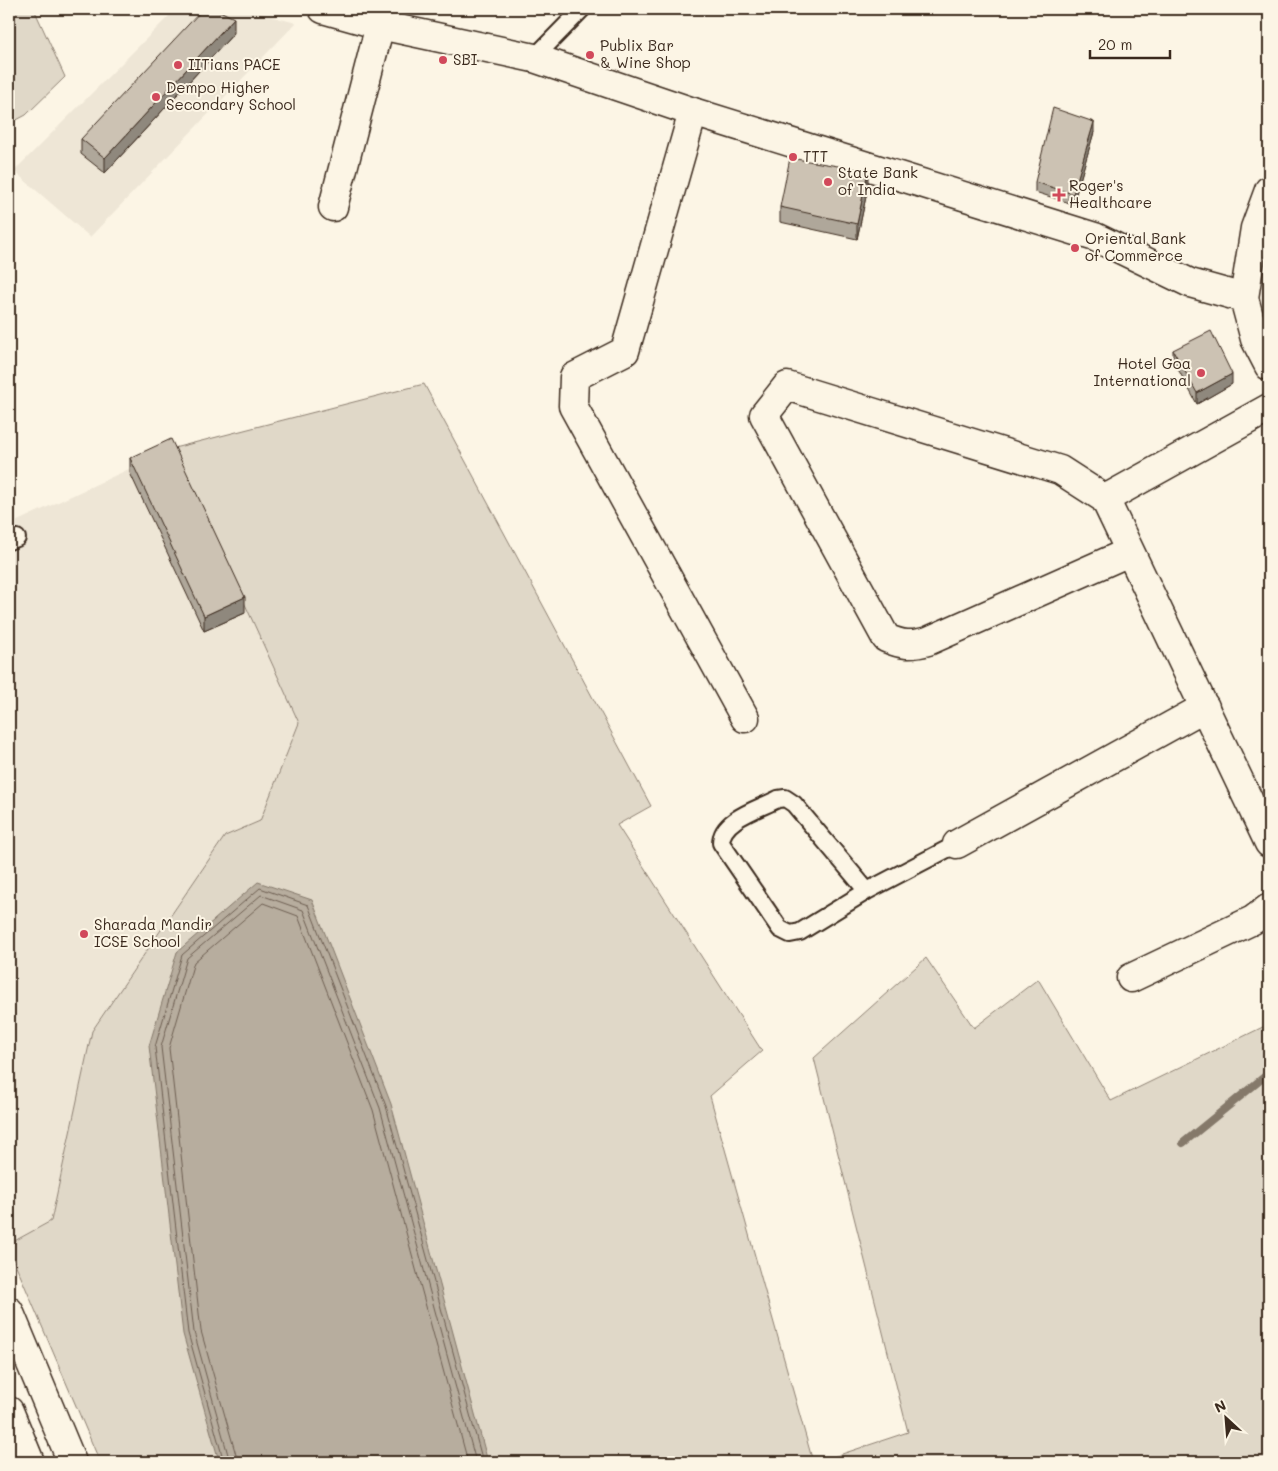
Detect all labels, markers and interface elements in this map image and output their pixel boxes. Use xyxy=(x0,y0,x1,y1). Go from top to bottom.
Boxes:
scale bar xyxy=(1090,28,1170,60)
text: 20 m xyxy=(1098,34,1132,54)
place label: Publix Bar & Wine Shop xyxy=(600,35,691,72)
place label: SBI xyxy=(453,49,478,69)
marker: Publix Bar & Wine Shop xyxy=(584,49,596,61)
place label: IITians PACE xyxy=(188,54,281,74)
marker: SBI xyxy=(437,54,449,66)
marker: IITians PACE xyxy=(172,59,184,71)
place label: Dempo Higher Secondary School xyxy=(166,77,296,114)
marker: Dempo Higher Secondary School xyxy=(150,91,162,103)
place label: TTT xyxy=(803,146,828,166)
marker: TTT xyxy=(787,151,799,163)
place label: State Bank of India xyxy=(838,162,918,199)
place label: Roger's Healthcare xyxy=(1069,175,1152,212)
marker: State Bank of India xyxy=(822,176,834,188)
marker: Roger's Healthcare xyxy=(1053,189,1065,201)
place label: Oriental Bank of Commerce xyxy=(1085,228,1186,265)
marker: Oriental Bank of Commerce xyxy=(1069,242,1081,254)
place label: Hotel Goa International xyxy=(1094,353,1191,390)
marker: Hotel Goa International xyxy=(1195,367,1207,379)
place label: Sharada Mandir ICSE School xyxy=(94,914,212,951)
marker: Sharada Mandir ICSE School xyxy=(78,928,90,940)
north arrow xyxy=(1200,1394,1250,1444)
text: N xyxy=(1211,1395,1229,1417)

